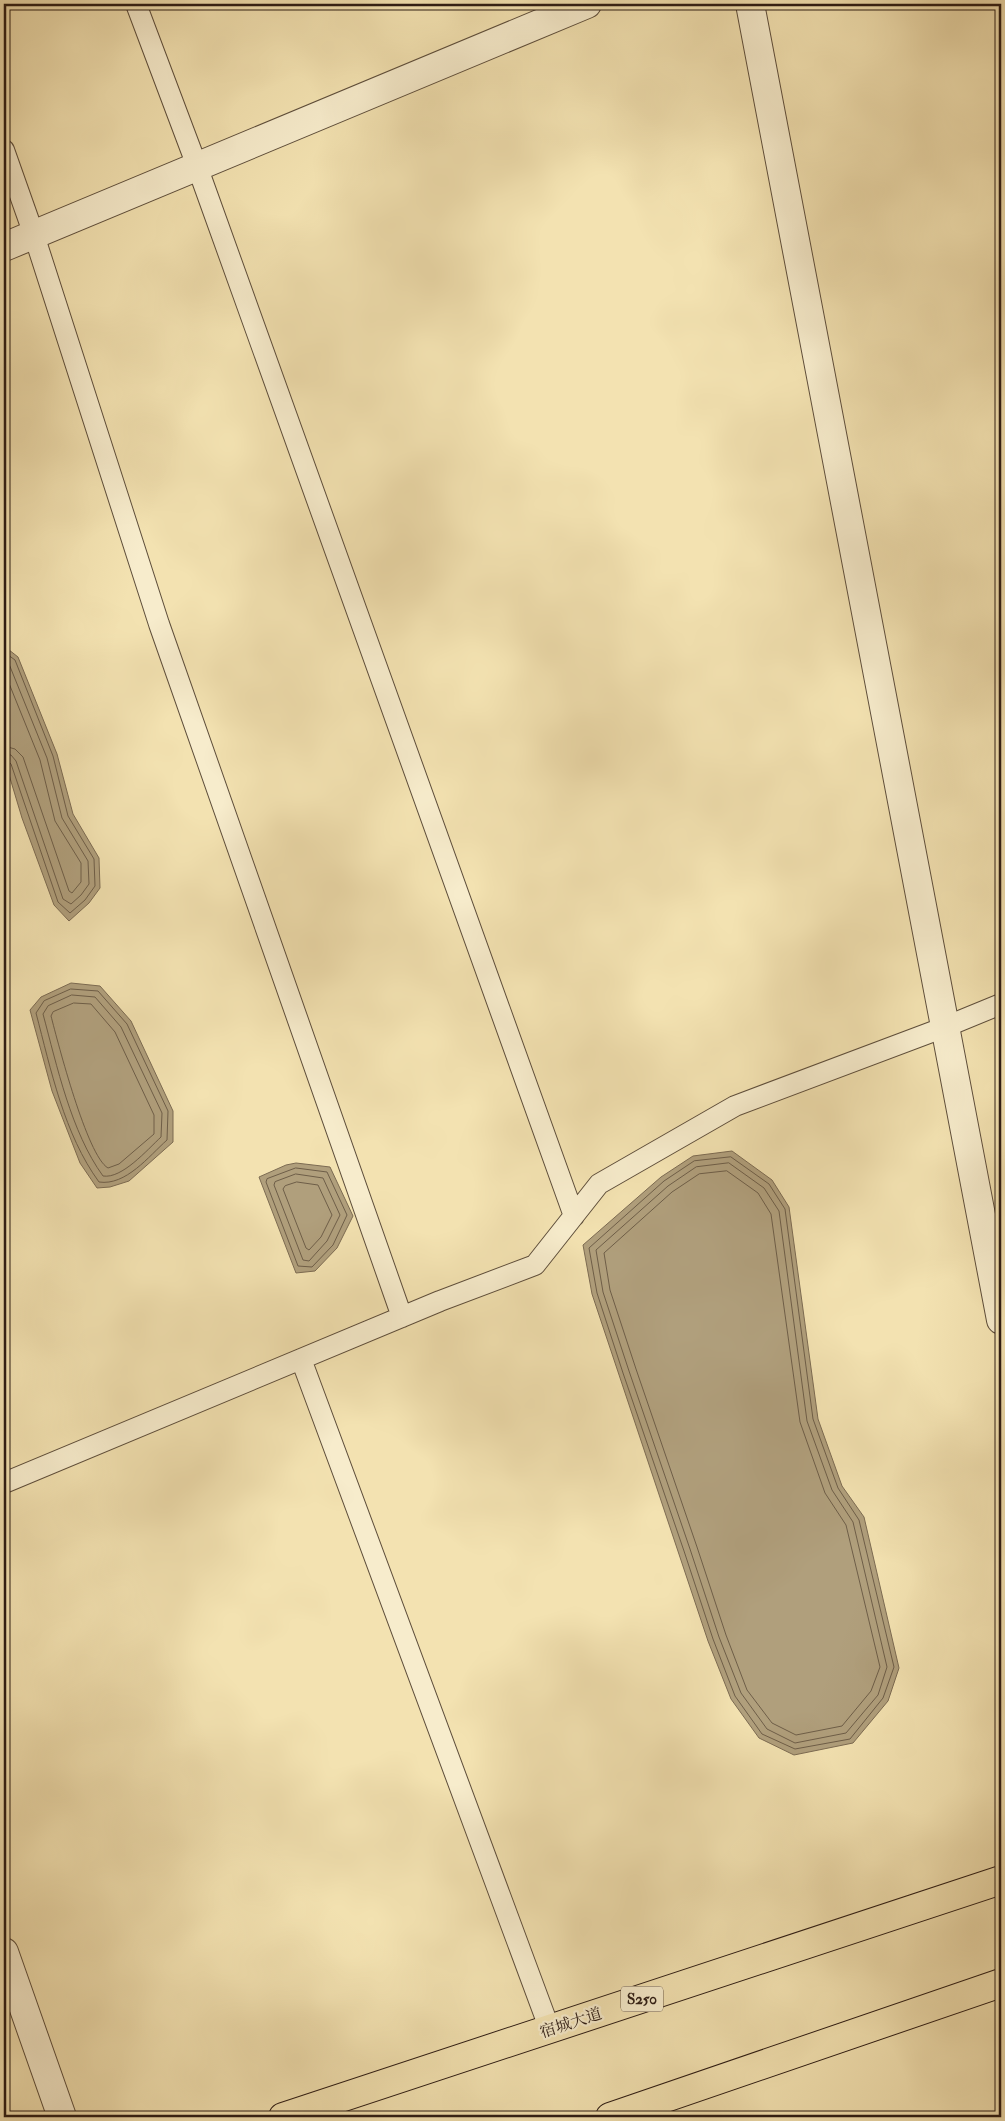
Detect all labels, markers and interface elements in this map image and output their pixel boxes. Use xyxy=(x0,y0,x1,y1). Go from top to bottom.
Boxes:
road number: S250 xyxy=(621,1986,663,2012)
street label: 宿城大道 xyxy=(537,2004,605,2042)

